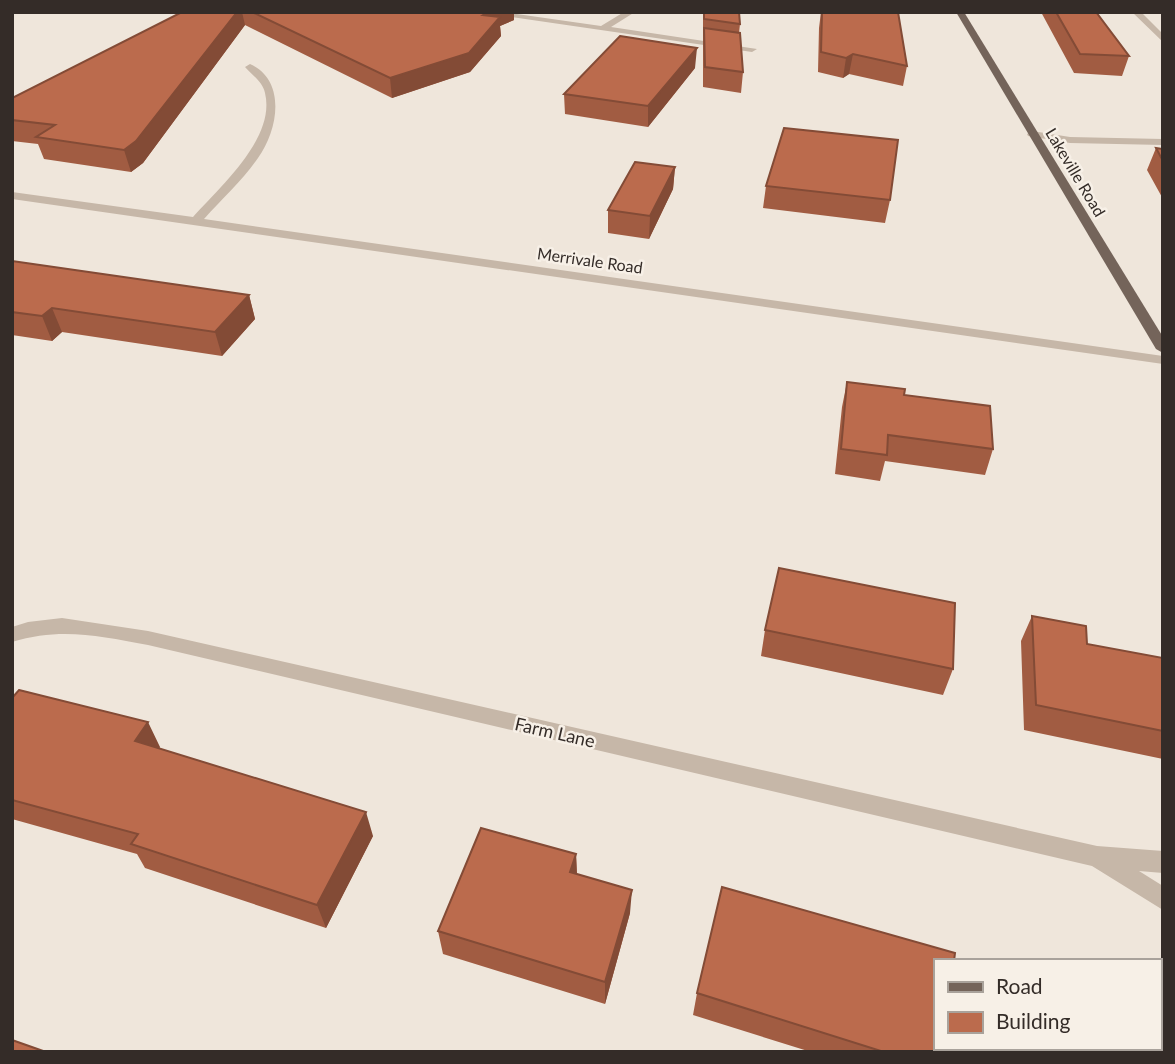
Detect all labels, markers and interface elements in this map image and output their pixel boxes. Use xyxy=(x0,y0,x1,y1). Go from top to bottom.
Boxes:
street label: Lakeville Road xyxy=(1042,124,1110,220)
street label: Merrivale Road xyxy=(536,243,644,277)
street label: Farm Lane xyxy=(513,712,597,752)
legend xyxy=(934,959,1161,1050)
text: Road xyxy=(996,973,1043,998)
text: Building xyxy=(996,1008,1071,1033)

